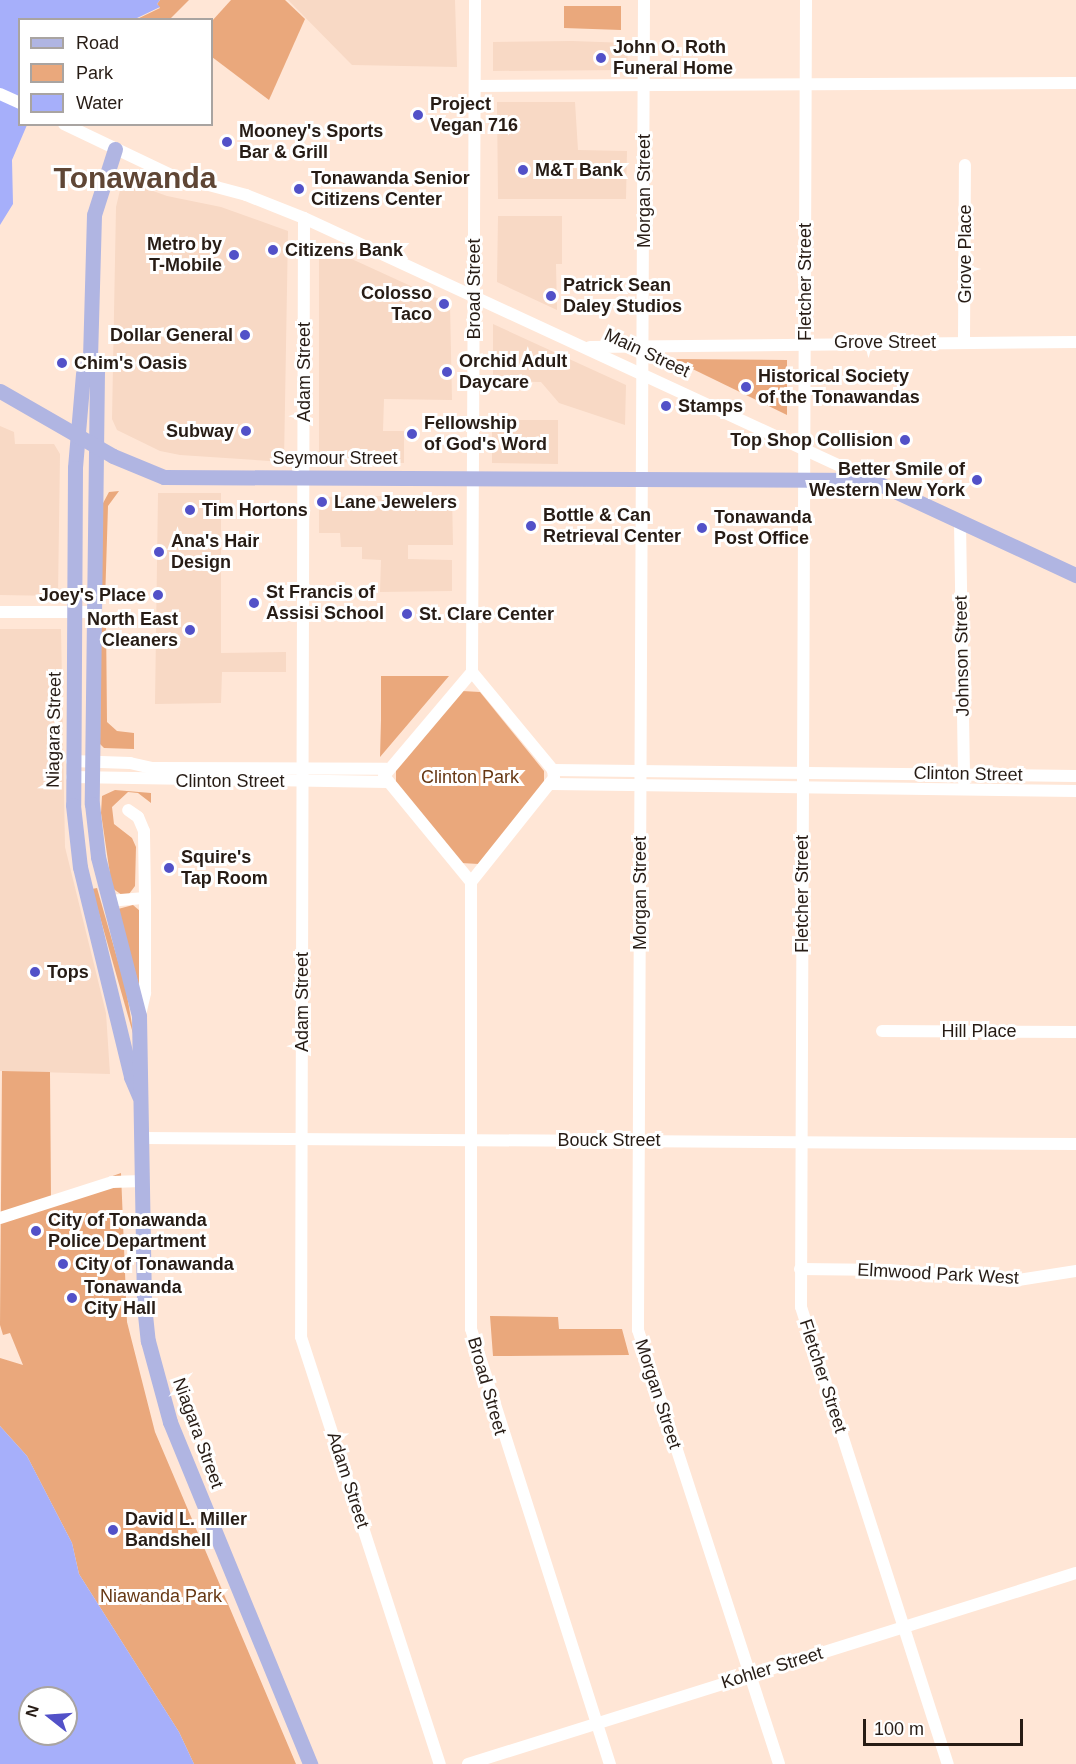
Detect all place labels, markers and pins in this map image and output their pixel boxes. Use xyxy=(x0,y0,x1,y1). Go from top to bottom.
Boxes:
place label: John O. Roth Funeral Home xyxy=(613,37,733,80)
marker: John O. Roth Funeral Home xyxy=(594,51,608,65)
place label: Project Vegan 716 xyxy=(430,94,518,136)
marker: Project Vegan 716 xyxy=(411,108,425,122)
place label: Mooney's Sports Bar & Grill xyxy=(239,121,383,164)
marker: Mooney's Sports Bar & Grill xyxy=(220,135,234,149)
place label: M&T Bank xyxy=(535,159,623,181)
marker: M&T Bank xyxy=(516,163,530,177)
place label: Tonawanda Senior Citizens Center xyxy=(311,168,470,210)
marker: Tonawanda Senior Citizens Center xyxy=(292,182,306,196)
place label: Metro by T-Mobile xyxy=(147,234,222,276)
place label: Citizens Bank xyxy=(285,239,403,261)
marker: Citizens Bank xyxy=(266,243,280,257)
marker: Metro by T-Mobile xyxy=(227,248,241,262)
place label: Patrick Sean Daley Studios xyxy=(563,275,682,318)
place label: Colosso Taco xyxy=(361,283,432,326)
marker: Patrick Sean Daley Studios xyxy=(544,289,558,303)
marker: Colosso Taco xyxy=(437,297,451,311)
place label: Dollar General xyxy=(110,324,233,346)
marker: Dollar General xyxy=(238,328,252,342)
place label: Orchid Adult Daycare xyxy=(459,351,568,394)
place label: Chim's Oasis xyxy=(74,352,187,374)
marker: Chim's Oasis xyxy=(55,356,69,370)
marker: Orchid Adult Daycare xyxy=(440,365,454,379)
place label: Historical Society of the Tonawandas xyxy=(758,366,920,409)
marker: Historical Society of the Tonawandas xyxy=(739,380,753,394)
place label: Stamps xyxy=(678,395,743,417)
marker: Stamps xyxy=(659,399,673,413)
place label: Fellowship of God's Word xyxy=(424,413,547,456)
place label: Subway xyxy=(166,420,234,442)
marker: Subway xyxy=(239,424,253,438)
marker: Fellowship of God's Word xyxy=(405,427,419,441)
place label: Top Shop Collision xyxy=(730,429,893,451)
marker: Top Shop Collision xyxy=(898,433,912,447)
place label: Better Smile of Western New York xyxy=(809,459,965,502)
marker: Better Smile of Western New York xyxy=(970,473,984,487)
place label: Lane Jewelers xyxy=(334,491,457,513)
marker: Lane Jewelers xyxy=(315,495,329,509)
place label: Tim Hortons xyxy=(202,499,308,521)
marker: Tim Hortons xyxy=(183,503,197,517)
place label: Bottle & Can Retrieval Center xyxy=(543,505,681,548)
place label: Tonawanda Post Office xyxy=(714,507,812,550)
marker: Bottle & Can Retrieval Center xyxy=(524,519,538,533)
marker: Tonawanda Post Office xyxy=(695,521,709,535)
place label: Ana's Hair Design xyxy=(171,531,259,574)
marker: Ana's Hair Design xyxy=(152,545,166,559)
place label: St Francis of Assisi School xyxy=(266,582,384,624)
place label: Joey's Place xyxy=(39,584,146,606)
marker: Joey's Place xyxy=(151,588,165,602)
marker: St Francis of Assisi School xyxy=(247,596,261,610)
place label: St. Clare Center xyxy=(419,603,554,625)
marker: St. Clare Center xyxy=(400,607,414,621)
place label: North East Cleaners xyxy=(87,609,178,652)
marker: North East Cleaners xyxy=(183,623,197,637)
place label: Squire's Tap Room xyxy=(181,847,268,890)
marker: Squire's Tap Room xyxy=(162,861,176,875)
place label: Tops xyxy=(47,961,89,983)
marker: Tops xyxy=(28,965,42,979)
place label: City of Tonawanda Police Department xyxy=(48,1210,207,1252)
marker: City of Tonawanda Police Department xyxy=(29,1224,43,1238)
place label: City of Tonawanda xyxy=(75,1253,234,1275)
marker: City of Tonawanda xyxy=(56,1257,70,1271)
place label: Tonawanda City Hall xyxy=(84,1277,182,1320)
marker: Tonawanda City Hall xyxy=(65,1291,79,1305)
place label: David L. Miller Bandshell xyxy=(125,1509,247,1552)
marker: David L. Miller Bandshell xyxy=(106,1523,120,1537)

